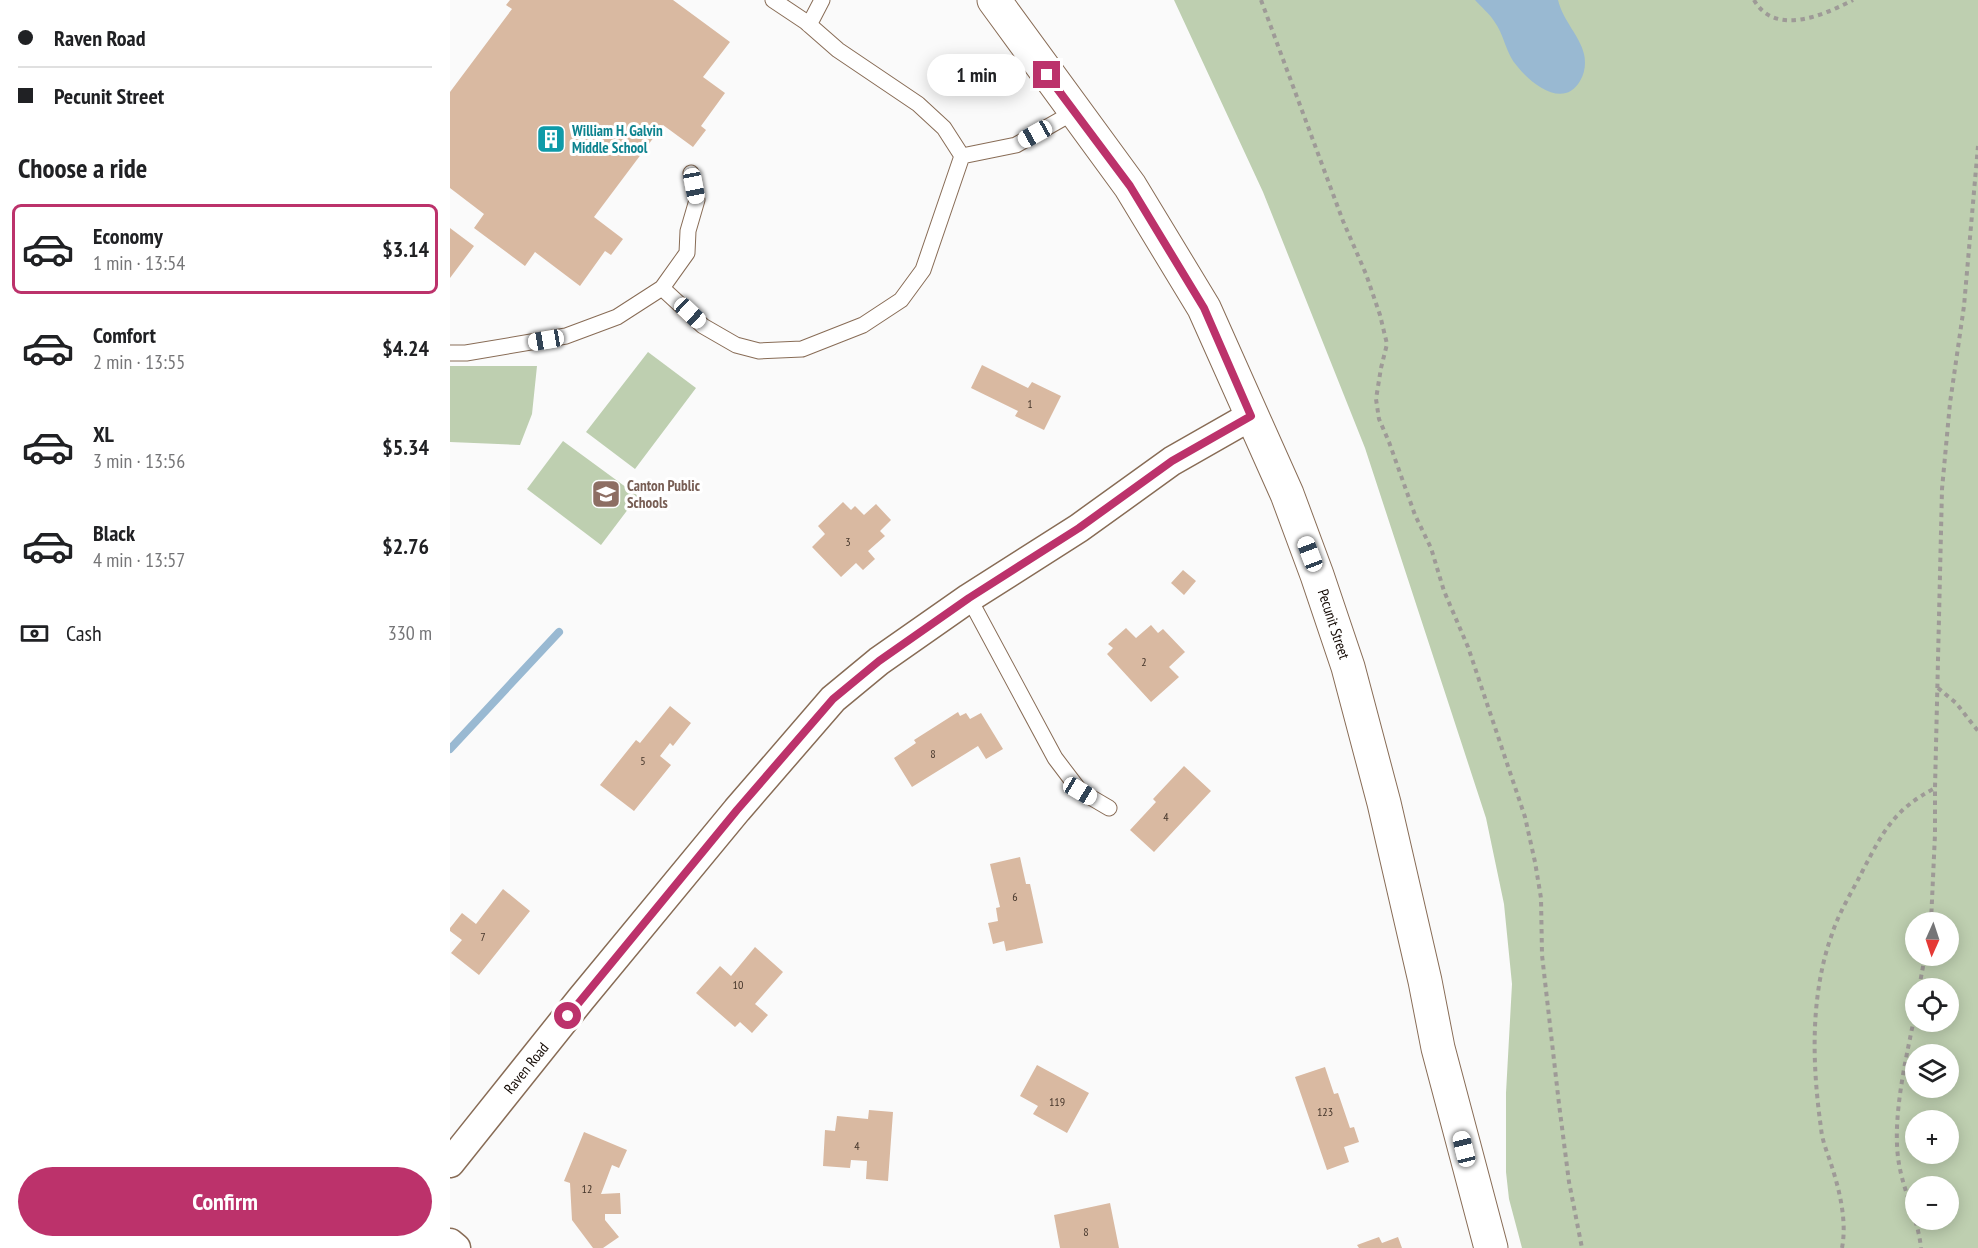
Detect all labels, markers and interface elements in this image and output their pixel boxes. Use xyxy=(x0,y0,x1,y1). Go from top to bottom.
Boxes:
text: Raven Road xyxy=(54,24,145,52)
callout: 1 min xyxy=(927,54,1026,96)
route end xyxy=(1033,61,1060,88)
text: 1 min xyxy=(956,62,997,88)
text: Pecunit Street xyxy=(54,82,164,110)
car xyxy=(1015,117,1055,151)
place label: William H. Galvin Middle School xyxy=(571,121,663,157)
building icon: William H. Galvin Middle School xyxy=(535,123,567,155)
text: Choose a ride xyxy=(18,151,147,185)
car xyxy=(682,167,706,205)
icon: car xyxy=(21,222,75,276)
text: Economy xyxy=(93,222,163,250)
text: $3.14 xyxy=(382,235,429,263)
text: 1 min · 13:54 xyxy=(93,250,185,276)
car xyxy=(671,294,709,332)
icon: car xyxy=(21,321,75,375)
text: Comfort xyxy=(93,321,156,349)
car xyxy=(527,328,565,352)
text: $4.24 xyxy=(382,334,429,362)
text: 2 min · 13:55 xyxy=(93,349,185,375)
house number: 1 xyxy=(1027,396,1033,411)
icon: car xyxy=(21,420,75,474)
text: XL xyxy=(93,420,114,448)
text: $5.34 xyxy=(382,433,429,461)
text: 3 min · 13:56 xyxy=(93,448,185,474)
place label: Canton Public Schools xyxy=(627,476,701,512)
school or university icon: Canton Public Schools xyxy=(590,478,622,510)
icon: car xyxy=(21,519,75,573)
text: Black xyxy=(93,519,135,547)
text: $2.76 xyxy=(382,532,429,560)
house number: 3 xyxy=(845,534,851,549)
car xyxy=(1295,534,1325,574)
text: 4 min · 13:57 xyxy=(93,547,185,573)
street label: Pecunit Street xyxy=(1314,587,1354,661)
icon: cash xyxy=(18,617,51,650)
text: Cash xyxy=(66,619,102,647)
text: 330 m xyxy=(388,620,432,646)
house number: 2 xyxy=(1141,654,1147,669)
house number: 8 xyxy=(930,746,936,761)
house number: 5 xyxy=(640,753,646,768)
car xyxy=(1060,774,1100,808)
house number: 4 xyxy=(1163,809,1169,824)
house number: 6 xyxy=(1012,889,1018,904)
north arrow xyxy=(1905,912,1959,966)
map controls xyxy=(1905,912,1959,1230)
house number: 7 xyxy=(480,929,486,944)
house number: 10 xyxy=(733,977,743,992)
button: locate xyxy=(1905,978,1959,1032)
route start xyxy=(554,1002,581,1029)
street label: Raven Road xyxy=(500,1038,552,1098)
button: layers xyxy=(1905,1044,1959,1098)
house number: 119 xyxy=(1049,1094,1065,1109)
house number: 123 xyxy=(1317,1104,1333,1119)
button: + xyxy=(1905,1110,1959,1164)
car xyxy=(1451,1129,1477,1169)
house number: 4 xyxy=(854,1138,860,1153)
button: Confirm xyxy=(18,1167,432,1236)
button: − xyxy=(1905,1176,1959,1230)
house number: 12 xyxy=(582,1181,592,1196)
house number: 8 xyxy=(1083,1224,1089,1239)

